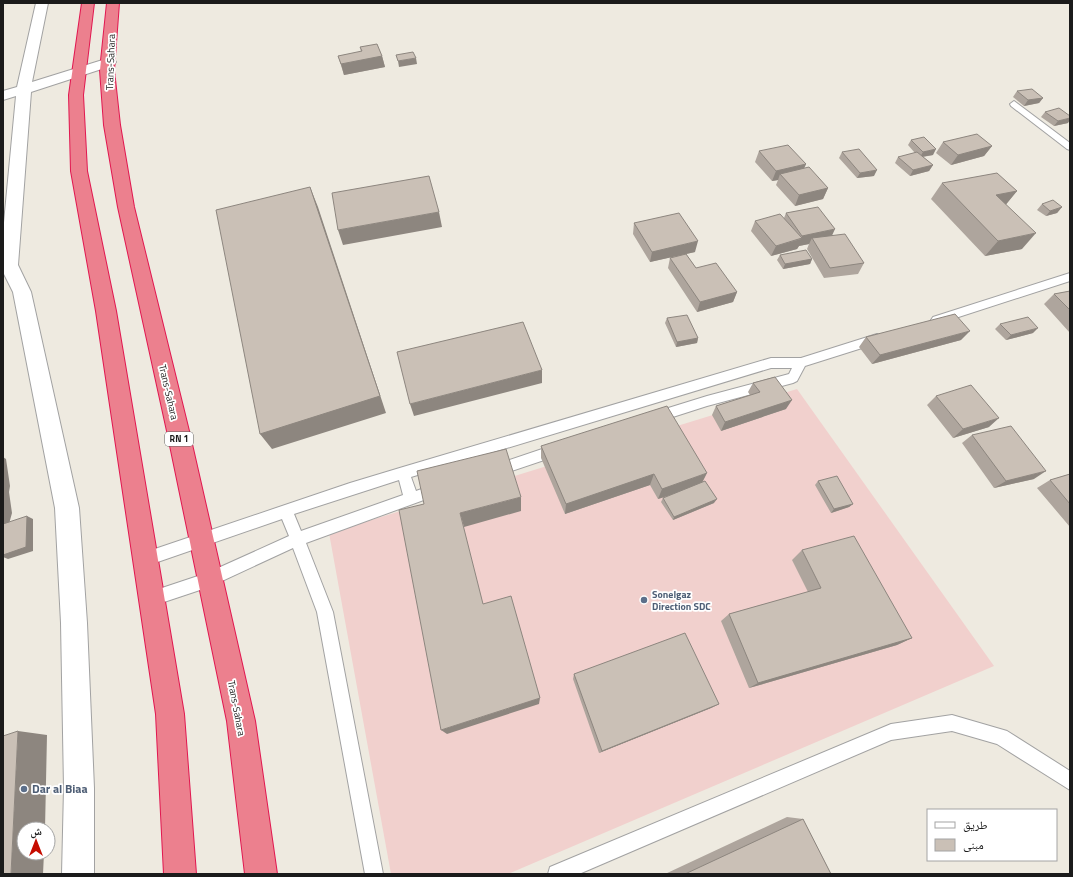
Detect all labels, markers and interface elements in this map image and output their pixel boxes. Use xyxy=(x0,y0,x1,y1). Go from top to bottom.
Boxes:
street label: Trans-Sahara xyxy=(102,34,119,90)
street label: Trans-Sahara xyxy=(155,363,182,421)
road number: RN 1 xyxy=(165,432,193,446)
place label: Sonelgaz Direction SDC xyxy=(652,587,711,614)
marker: Sonelgaz Direction SDC xyxy=(639,595,649,605)
street label: Trans-Sahara xyxy=(224,679,249,737)
place label: Dar al Biaa xyxy=(32,779,88,798)
marker: Dar al Biaa xyxy=(19,784,29,794)
legend xyxy=(927,809,1057,861)
text: طريق xyxy=(963,815,988,834)
north arrow xyxy=(16,821,56,861)
text: ش xyxy=(30,823,42,839)
text: مبنى xyxy=(963,835,984,854)

